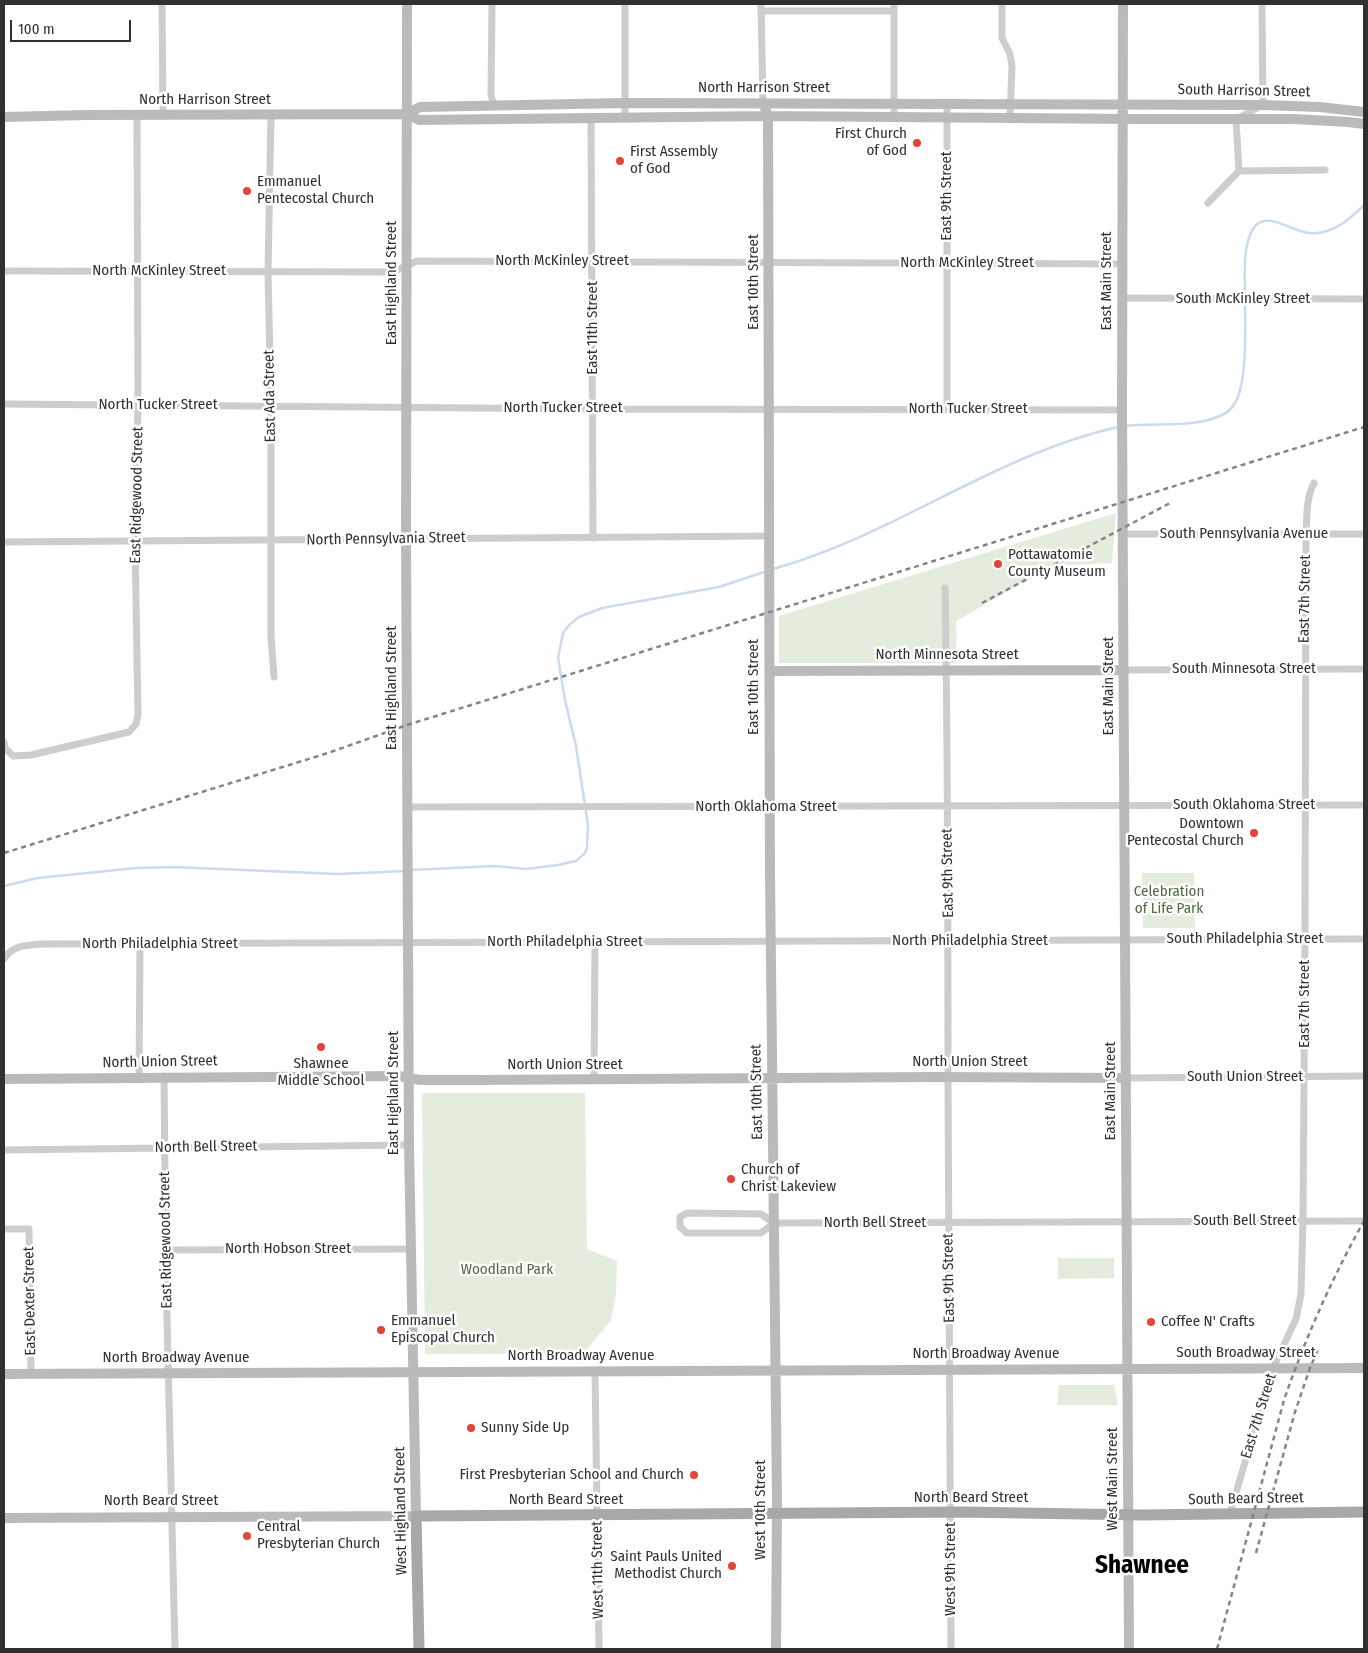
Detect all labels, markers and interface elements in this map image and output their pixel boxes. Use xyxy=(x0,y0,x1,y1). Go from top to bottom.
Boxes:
scale bar xyxy=(12,10,134,42)
text: 100 m xyxy=(18,20,55,38)
street label: North Harrison Street xyxy=(698,79,830,97)
street label: South Harrison Street xyxy=(1177,81,1311,101)
street label: North Harrison Street xyxy=(139,91,271,109)
place label: First Church of God xyxy=(835,125,907,160)
marker: First Church of God xyxy=(911,137,923,149)
place label: First Assembly of God xyxy=(630,143,718,178)
street label: East 9th Street xyxy=(938,151,956,241)
marker: First Assembly of God xyxy=(614,155,626,167)
place label: Emmanuel Pentecostal Church xyxy=(257,173,374,208)
marker: Emmanuel Pentecostal Church xyxy=(241,185,253,197)
street label: East Highland Street xyxy=(383,221,401,345)
street label: East Main Street xyxy=(1098,231,1116,331)
street label: East 10th Street xyxy=(745,234,763,330)
street label: North McKinley Street xyxy=(495,252,629,270)
street label: North McKinley Street xyxy=(900,254,1034,272)
street label: North McKinley Street xyxy=(92,262,226,280)
street label: East 11th Street xyxy=(584,281,602,375)
street label: South McKinley Street xyxy=(1176,290,1310,308)
street label: East Ada Street xyxy=(260,350,280,442)
street label: North Tucker Street xyxy=(98,396,218,414)
street label: North Tucker Street xyxy=(503,399,623,417)
street label: North Tucker Street xyxy=(908,400,1028,418)
street label: East Ridgewood Street xyxy=(127,426,147,564)
street label: South Pennsylvania Avenue xyxy=(1160,525,1328,543)
street label: North Pennsylvania Street xyxy=(306,529,466,549)
place label: Pottawatomie County Museum xyxy=(1008,546,1106,581)
street label: East 7th Street xyxy=(1295,555,1315,643)
marker: Pottawatomie County Museum xyxy=(992,558,1004,570)
street label: East Highland Street xyxy=(383,626,401,750)
street label: East Main Street xyxy=(1100,636,1118,736)
street label: East 10th Street xyxy=(745,639,763,735)
street label: North Minnesota Street xyxy=(875,646,1019,664)
street label: South Minnesota Street xyxy=(1172,660,1316,678)
street label: South Oklahoma Street xyxy=(1173,796,1315,814)
street label: North Oklahoma Street xyxy=(695,798,837,816)
place label: Downtown Pentecostal Church xyxy=(1127,815,1244,850)
marker: Downtown Pentecostal Church xyxy=(1248,827,1260,839)
street label: East 9th Street xyxy=(938,828,958,918)
park label: Celebration of Life Park xyxy=(1134,883,1204,918)
street label: South Philadelphia Street xyxy=(1167,930,1323,948)
street label: North Philadelphia Street xyxy=(892,932,1048,950)
street label: North Philadelphia Street xyxy=(487,933,643,951)
street label: North Philadelphia Street xyxy=(82,935,238,953)
street label: East 7th Street xyxy=(1296,960,1314,1048)
street label: East Highland Street xyxy=(385,1031,403,1155)
marker: Shawnee Middle School xyxy=(315,1041,327,1053)
street label: East Main Street xyxy=(1102,1041,1120,1141)
street label: East 10th Street xyxy=(747,1044,767,1140)
street label: North Union Street xyxy=(102,1052,218,1072)
street label: North Union Street xyxy=(912,1053,1028,1071)
place label: Shawnee Middle School xyxy=(278,1055,364,1090)
street label: North Union Street xyxy=(507,1056,623,1074)
street label: South Union Street xyxy=(1187,1068,1303,1086)
street label: North Bell Street xyxy=(155,1137,257,1157)
place label: Church of Christ Lakeview xyxy=(741,1161,836,1196)
street label: East Ridgewood Street xyxy=(156,1171,176,1309)
marker: Church of Christ Lakeview xyxy=(725,1173,737,1185)
street label: South Bell Street xyxy=(1193,1212,1297,1230)
street label: North Bell Street xyxy=(824,1214,926,1232)
street label: East 9th Street xyxy=(939,1233,959,1323)
street label: North Hobson Street xyxy=(225,1240,351,1258)
street label: East Dexter Street xyxy=(20,1246,40,1356)
park label: Woodland Park xyxy=(461,1261,553,1279)
place label: Emmanuel Episcopal Church xyxy=(391,1312,495,1347)
place label: Coffee N' Crafts xyxy=(1161,1313,1255,1331)
marker: Coffee N' Crafts xyxy=(1145,1316,1157,1328)
marker: Emmanuel Episcopal Church xyxy=(375,1324,387,1336)
street label: South Broadway Street xyxy=(1176,1344,1316,1362)
street label: North Broadway Avenue xyxy=(913,1345,1059,1363)
street label: North Broadway Avenue xyxy=(508,1347,654,1365)
street label: North Broadway Avenue xyxy=(103,1349,249,1367)
street label: East 7th Street xyxy=(1237,1371,1281,1461)
place label: Sunny Side Up xyxy=(481,1419,569,1437)
marker: Sunny Side Up xyxy=(465,1422,477,1434)
street label: West Main Street xyxy=(1104,1427,1122,1531)
street label: West Highland Street xyxy=(391,1446,411,1576)
street label: West 10th Street xyxy=(752,1460,770,1560)
place label: First Presbyterian School and Church xyxy=(459,1466,684,1484)
marker: First Presbyterian School and Church xyxy=(688,1469,700,1481)
street label: North Beard Street xyxy=(914,1489,1028,1507)
street label: South Beard Street xyxy=(1188,1489,1304,1509)
street label: North Beard Street xyxy=(509,1491,623,1509)
street label: North Beard Street xyxy=(104,1492,218,1510)
place label: Central Presbyterian Church xyxy=(257,1518,380,1553)
street label: West 11th Street xyxy=(588,1521,608,1619)
street label: West 9th Street xyxy=(942,1522,960,1616)
marker: Central Presbyterian Church xyxy=(241,1530,253,1542)
place label: Saint Pauls United Methodist Church xyxy=(610,1548,722,1583)
district label: Shawnee xyxy=(1095,1551,1189,1581)
marker: Saint Pauls United Methodist Church xyxy=(726,1560,738,1572)

